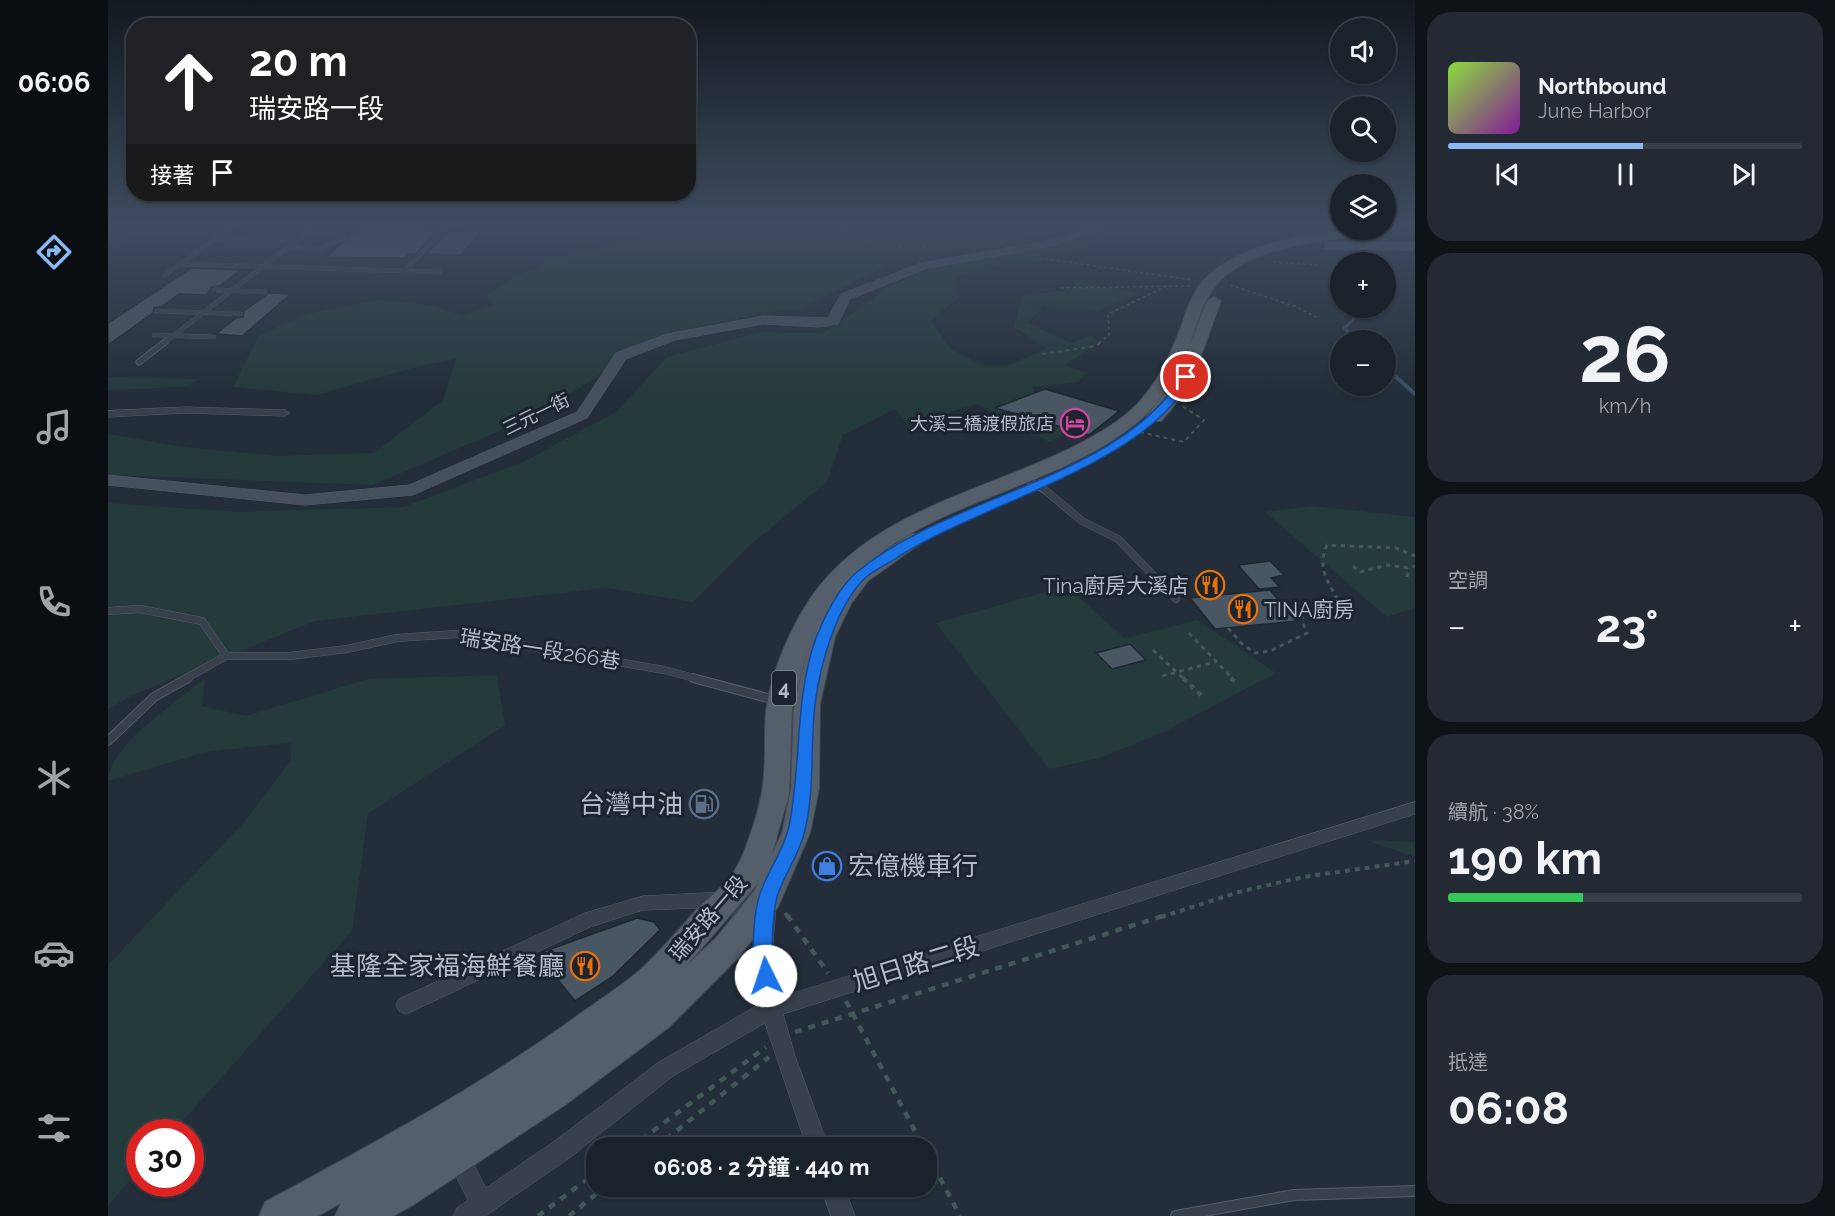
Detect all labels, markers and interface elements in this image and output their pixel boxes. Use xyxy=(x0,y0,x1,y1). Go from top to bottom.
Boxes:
map controls xyxy=(1330,18,1396,396)
button: sound xyxy=(1330,18,1396,84)
text: 20 m xyxy=(249,37,348,86)
icon: ahead xyxy=(150,42,228,120)
text: 06:06 xyxy=(18,67,90,98)
text: Northbound xyxy=(1538,73,1667,99)
text: 瑞安路一段 xyxy=(249,93,384,124)
button: search xyxy=(1330,96,1396,162)
text: June Harbor xyxy=(1538,99,1652,123)
icon: arrive xyxy=(206,156,239,189)
icon: previous xyxy=(1491,158,1524,191)
icon: pause xyxy=(1609,158,1642,191)
icon: next xyxy=(1727,158,1760,191)
text: 接著 xyxy=(150,162,194,188)
button: layers xyxy=(1330,174,1396,240)
icon: directions xyxy=(33,231,75,273)
button: + xyxy=(1330,252,1396,318)
text: 26 xyxy=(1579,309,1671,400)
button: − xyxy=(1330,330,1396,396)
pin xyxy=(1160,351,1211,402)
icon: arrive xyxy=(1169,360,1202,393)
street label: 三元一街 xyxy=(499,389,573,439)
text: km/h xyxy=(1599,394,1651,418)
icon: music xyxy=(33,406,75,448)
hotel icon: 大溪三橋渡假旅店 xyxy=(1059,407,1091,439)
place label: 大溪三橋渡假旅店 xyxy=(910,413,1054,434)
text: 空調 xyxy=(1448,568,1488,592)
restaurant icon: Tina廚房大溪店 xyxy=(1194,569,1226,601)
place label: Tina廚房大溪店 xyxy=(1043,573,1189,598)
icon: phone xyxy=(33,581,75,623)
restaurant icon: TINA廚房 xyxy=(1227,593,1259,625)
place label: TINA廚房 xyxy=(1264,597,1354,622)
text: 23° xyxy=(1596,600,1658,653)
text: − xyxy=(1448,607,1466,646)
text: + xyxy=(1788,607,1802,646)
street label: 瑞安路一段266巷 xyxy=(458,624,622,674)
road number: 4 xyxy=(772,671,796,705)
icon: climate xyxy=(33,757,75,799)
fuel station icon: 台灣中油 xyxy=(688,788,720,820)
place label: 台灣中油 xyxy=(579,789,683,819)
text: 續航 · 38% xyxy=(1448,800,1539,824)
text: 190 km xyxy=(1448,832,1602,885)
shop icon: 宏億機車行 xyxy=(811,850,843,882)
place label: 宏億機車行 xyxy=(848,851,978,881)
street label: 瑞安路一段 xyxy=(664,870,752,966)
street label: 旭日路二段 xyxy=(849,931,983,997)
icon: car xyxy=(33,932,75,974)
position arrow xyxy=(734,944,798,1008)
restaurant icon: 基隆全家福海鮮餐廳 xyxy=(569,950,601,982)
place label: 基隆全家福海鮮餐廳 xyxy=(330,951,564,981)
text: 抵達 xyxy=(1448,1050,1488,1074)
text: 06:08 xyxy=(1448,1082,1569,1135)
icon: filters xyxy=(33,1107,75,1149)
speed limit sign: 30 xyxy=(126,1119,204,1197)
text: 06:08 · 2 分鐘 · 440 m xyxy=(653,1154,870,1180)

